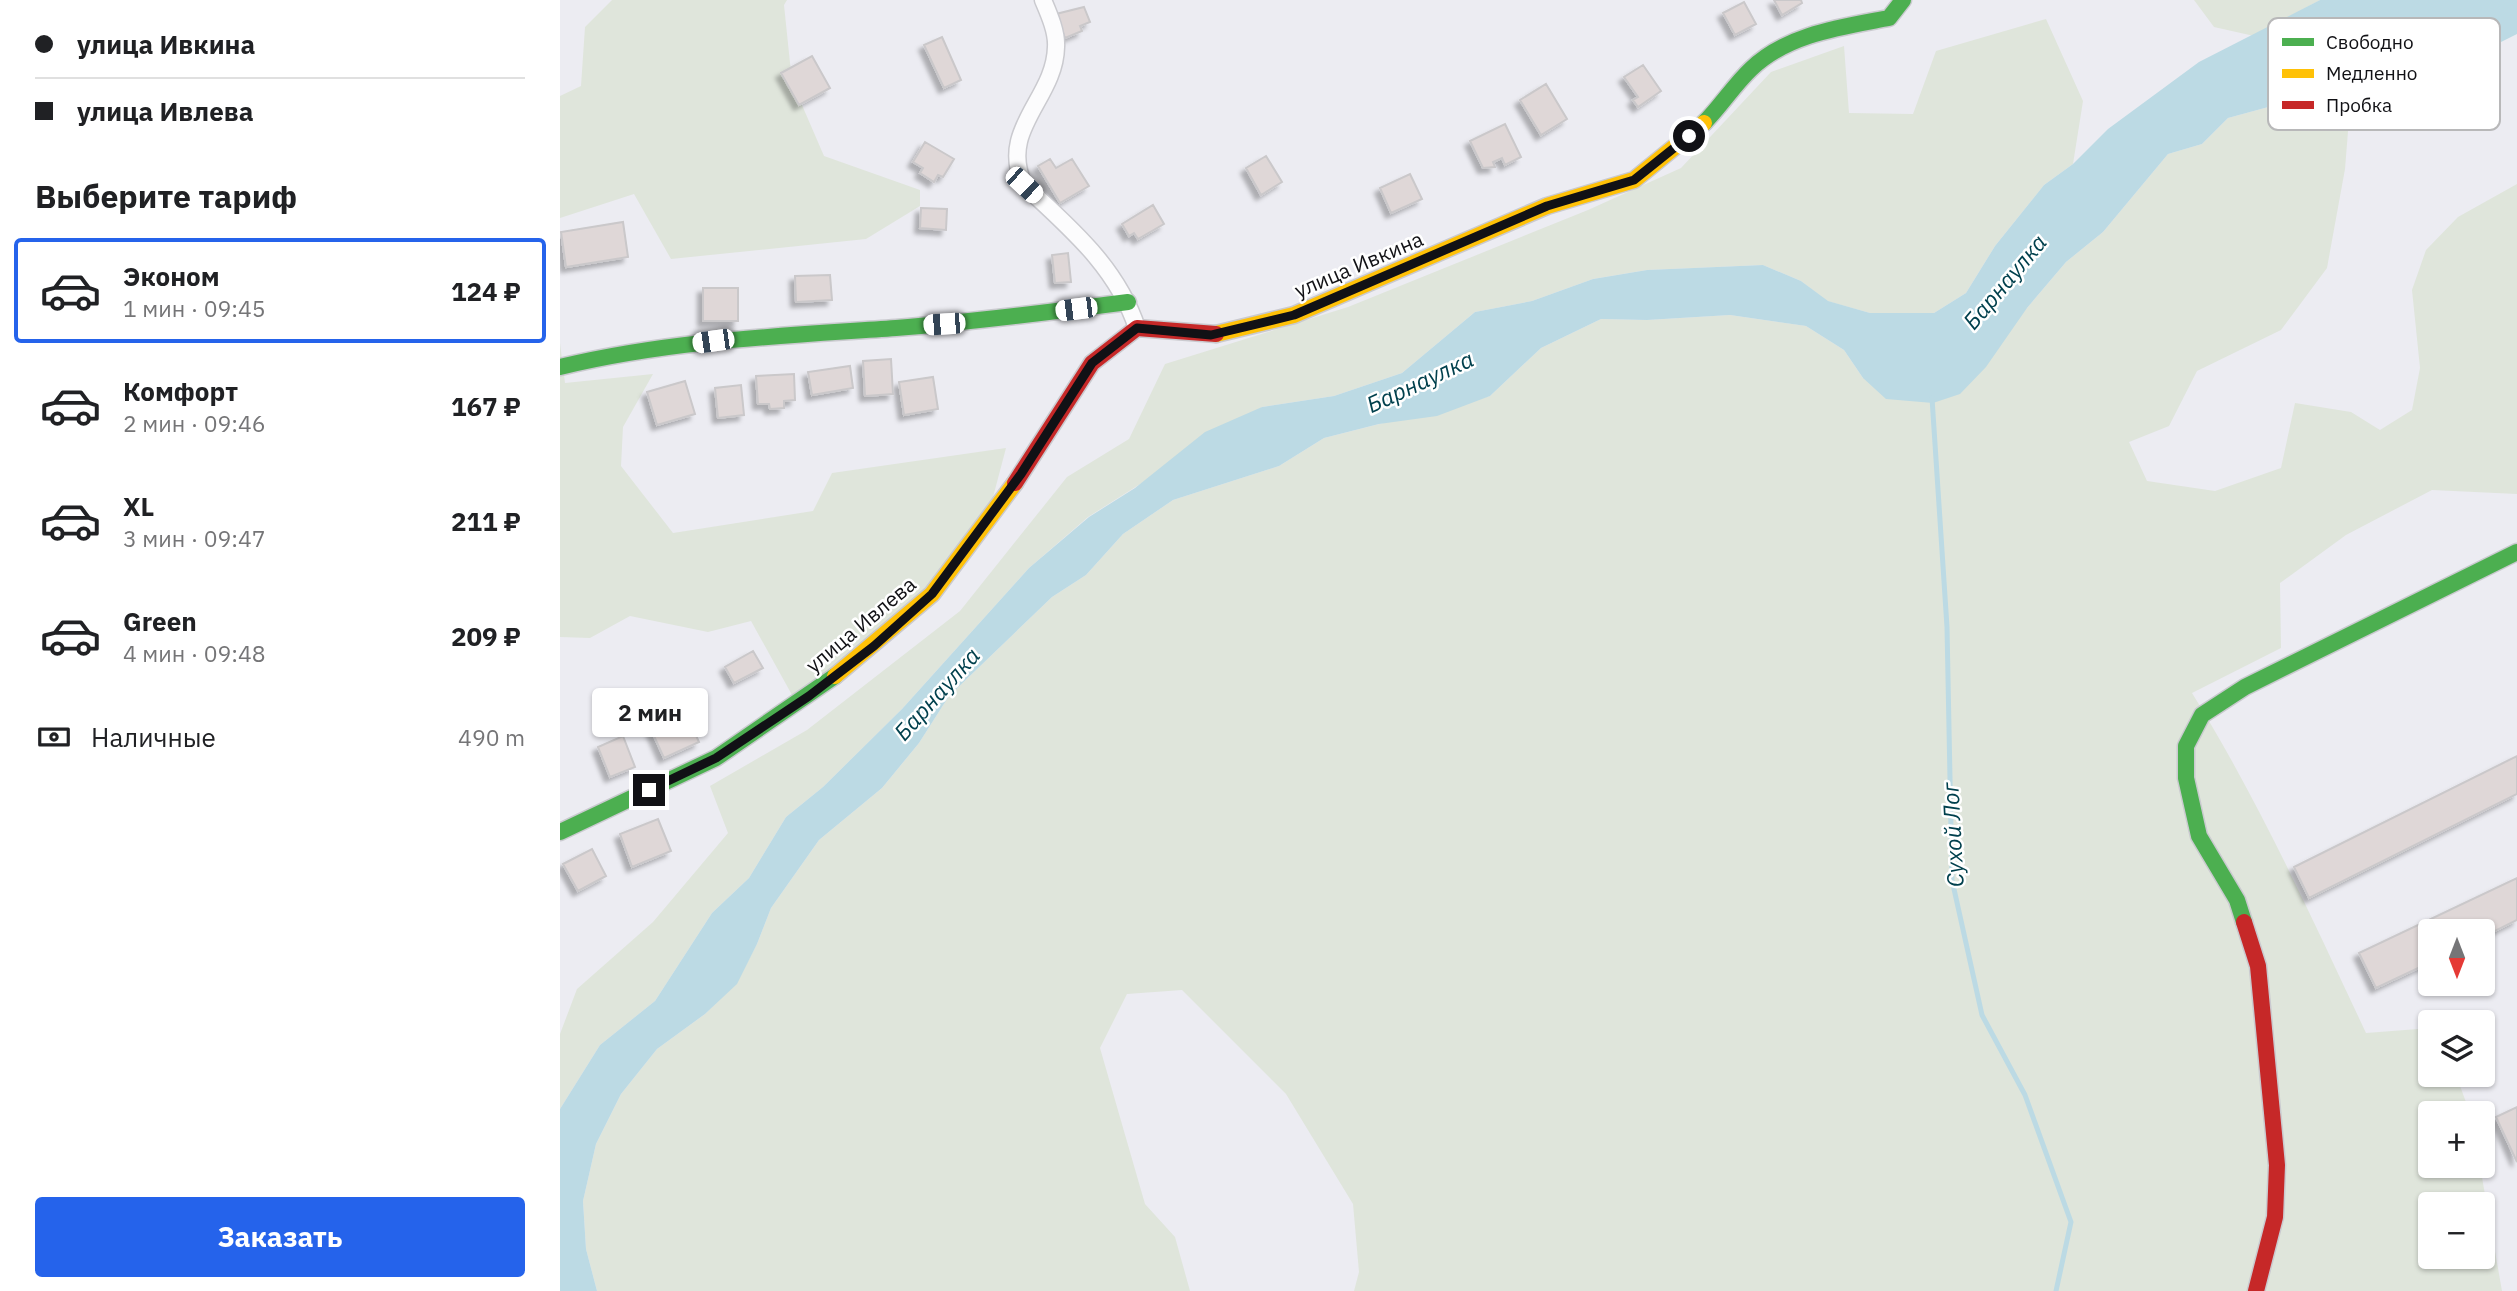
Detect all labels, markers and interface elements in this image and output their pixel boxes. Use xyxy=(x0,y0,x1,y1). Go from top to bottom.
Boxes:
legend xyxy=(2268,18,2500,130)
text: улица Ивкина xyxy=(77,27,255,61)
text: Свободно xyxy=(2326,30,2414,54)
text: Медленно xyxy=(2326,61,2417,85)
text: Пробка xyxy=(2326,93,2392,117)
text: улица Ивлева xyxy=(77,94,254,128)
route start xyxy=(1673,120,1705,152)
car xyxy=(1002,163,1047,207)
text: Выберите тариф xyxy=(35,175,297,217)
street label: улица Ивкина xyxy=(1290,224,1427,304)
water label: Барнаулка xyxy=(1956,228,2053,335)
icon: car xyxy=(39,259,102,322)
text: Эконом xyxy=(123,259,220,293)
text: 124 ₽ xyxy=(451,274,521,308)
text: 1 мин · 09:45 xyxy=(123,293,266,323)
car xyxy=(1054,296,1099,322)
car xyxy=(923,312,966,336)
car xyxy=(691,328,736,354)
water label: Барнаулка xyxy=(1361,343,1478,419)
icon: car xyxy=(39,374,102,437)
text: Комфорт xyxy=(123,374,238,408)
text: 167 ₽ xyxy=(451,389,521,423)
text: 2 мин · 09:46 xyxy=(123,408,266,438)
icon: car xyxy=(39,489,102,552)
text: XL xyxy=(123,489,154,523)
text: 211 ₽ xyxy=(451,504,521,538)
text: 3 мин · 09:47 xyxy=(123,523,266,553)
street label: улица Ивлева xyxy=(799,570,921,679)
icon: car xyxy=(39,604,102,667)
text: Green xyxy=(123,604,197,638)
text: 209 ₽ xyxy=(451,619,521,653)
text: 4 мин · 09:48 xyxy=(123,638,266,668)
water label: Барнаулка xyxy=(887,640,986,746)
callout: 2 мин xyxy=(591,688,707,738)
text: 2 мин xyxy=(618,697,682,727)
icon: cash xyxy=(35,718,73,756)
text: Наличные xyxy=(91,720,216,754)
text: 490 m xyxy=(458,722,525,752)
route end xyxy=(633,774,665,806)
water label: Сухой Лог xyxy=(1934,781,1970,888)
north arrow xyxy=(2418,919,2496,996)
map controls xyxy=(2418,919,2495,1269)
button: layers xyxy=(2418,1010,2495,1087)
button: + xyxy=(2418,1101,2495,1178)
button: − xyxy=(2418,1192,2495,1269)
button: Заказать xyxy=(35,1197,525,1277)

